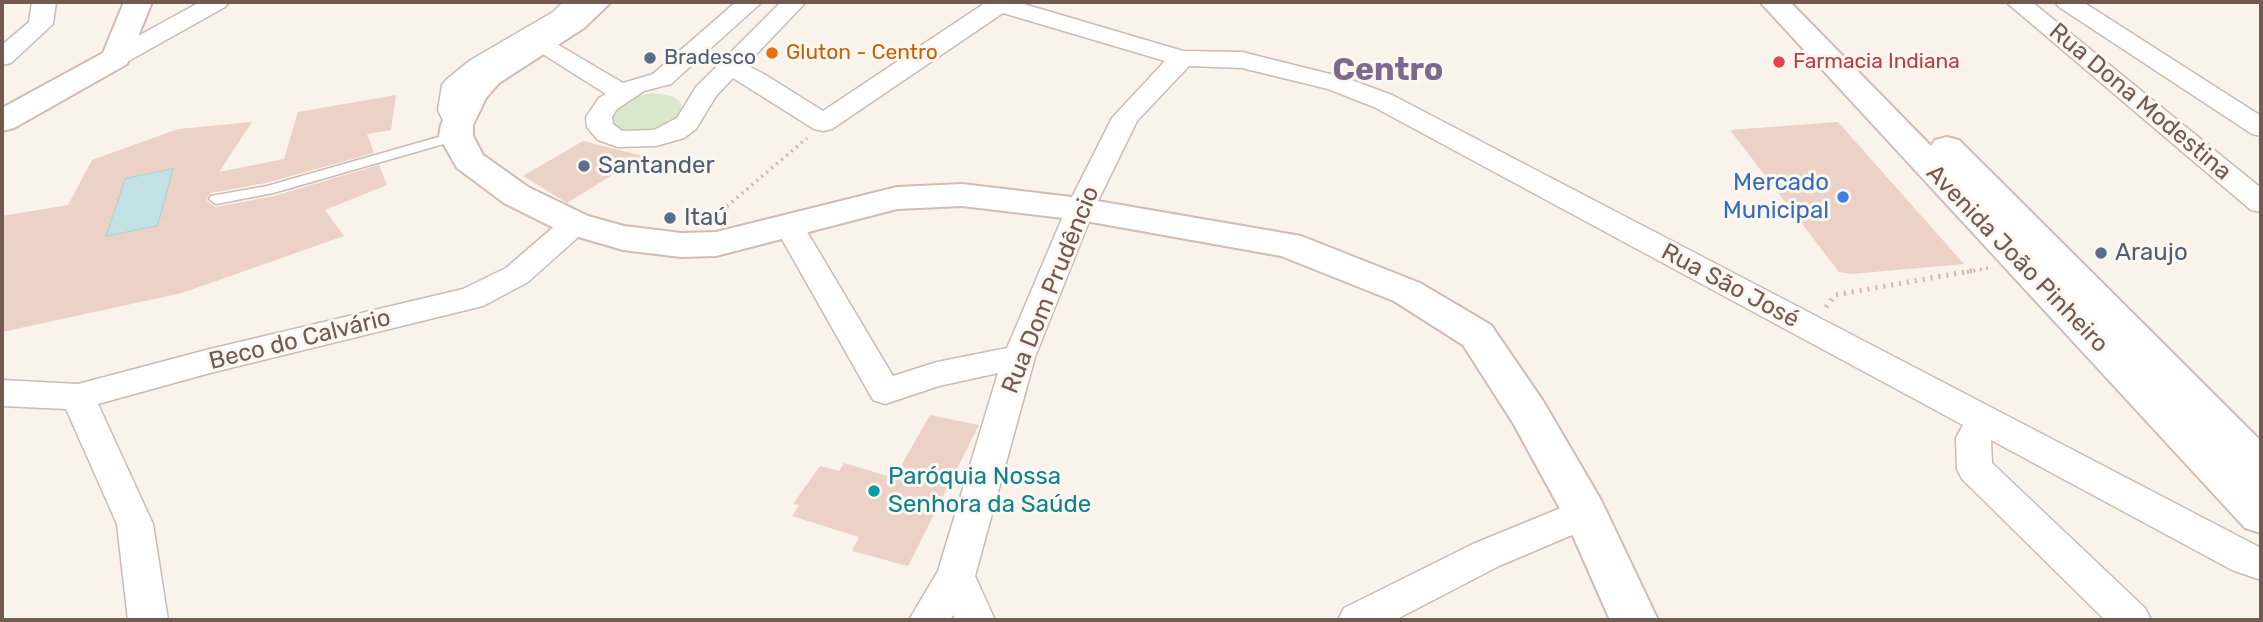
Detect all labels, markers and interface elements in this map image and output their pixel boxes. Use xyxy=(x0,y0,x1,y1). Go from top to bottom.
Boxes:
street label: Rua Dona Modestina xyxy=(2043,17,2237,187)
place label: Gluton - Centro xyxy=(786,40,938,66)
place label: Bradesco xyxy=(664,45,756,71)
marker: Gluton - Centro xyxy=(764,45,780,61)
place label: Farmacia Indiana xyxy=(1793,49,1960,75)
marker: Bradesco xyxy=(642,50,658,66)
district label: Centro xyxy=(1333,52,1443,90)
marker: Farmacia Indiana xyxy=(1771,54,1787,70)
place label: Santander xyxy=(598,152,715,180)
marker: Santander xyxy=(576,158,592,174)
street label: Avenida João Pinheiro xyxy=(1920,159,2114,359)
place label: Mercado Municipal xyxy=(1723,169,1829,225)
street label: Rua Dom Prudêncio xyxy=(996,182,1106,398)
marker: Mercado Municipal xyxy=(1835,189,1851,205)
place label: Itaú xyxy=(684,204,728,232)
marker: Itaú xyxy=(662,210,678,226)
street label: Rua São José xyxy=(1656,238,1804,334)
place label: Araujo xyxy=(2115,239,2188,267)
marker: Araujo xyxy=(2093,245,2109,261)
street label: Beco do Calvário xyxy=(206,304,394,376)
place label: Paróquia Nossa Senhora da Saúde xyxy=(888,463,1091,519)
marker: Paróquia Nossa Senhora da Saúde xyxy=(866,483,882,499)

